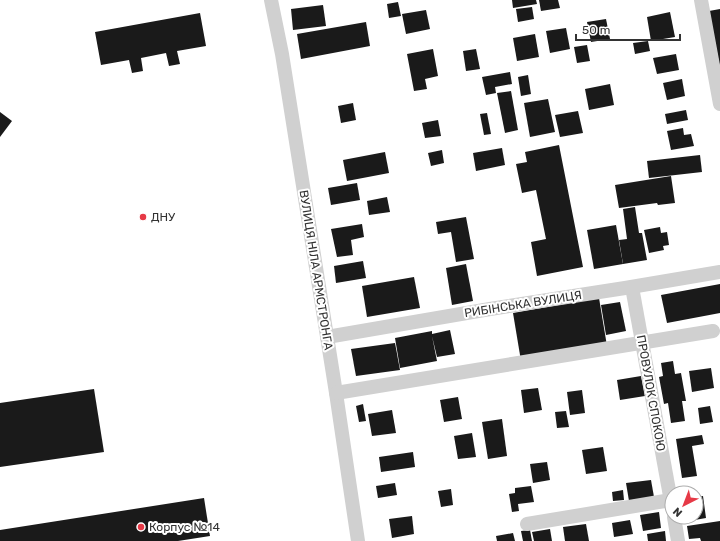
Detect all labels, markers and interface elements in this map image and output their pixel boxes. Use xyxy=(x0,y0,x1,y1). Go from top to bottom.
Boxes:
scale bar xyxy=(576,16,680,42)
text: 50 m xyxy=(582,23,610,37)
street label: ВУЛИЦЯ НІЛА АРМСТРОНГА xyxy=(296,189,336,351)
place label: ДНУ xyxy=(151,210,176,224)
marker: ДНУ xyxy=(138,212,148,222)
street label: РИБІНСЬКА ВУЛИЦЯ xyxy=(463,288,583,320)
street label: ПРОВУЛОК СПОКОЮ xyxy=(634,334,668,452)
north arrow xyxy=(664,485,704,525)
text: N xyxy=(670,505,685,520)
place label: Корпус №14 xyxy=(149,520,220,534)
marker: Корпус №14 xyxy=(136,522,146,532)

